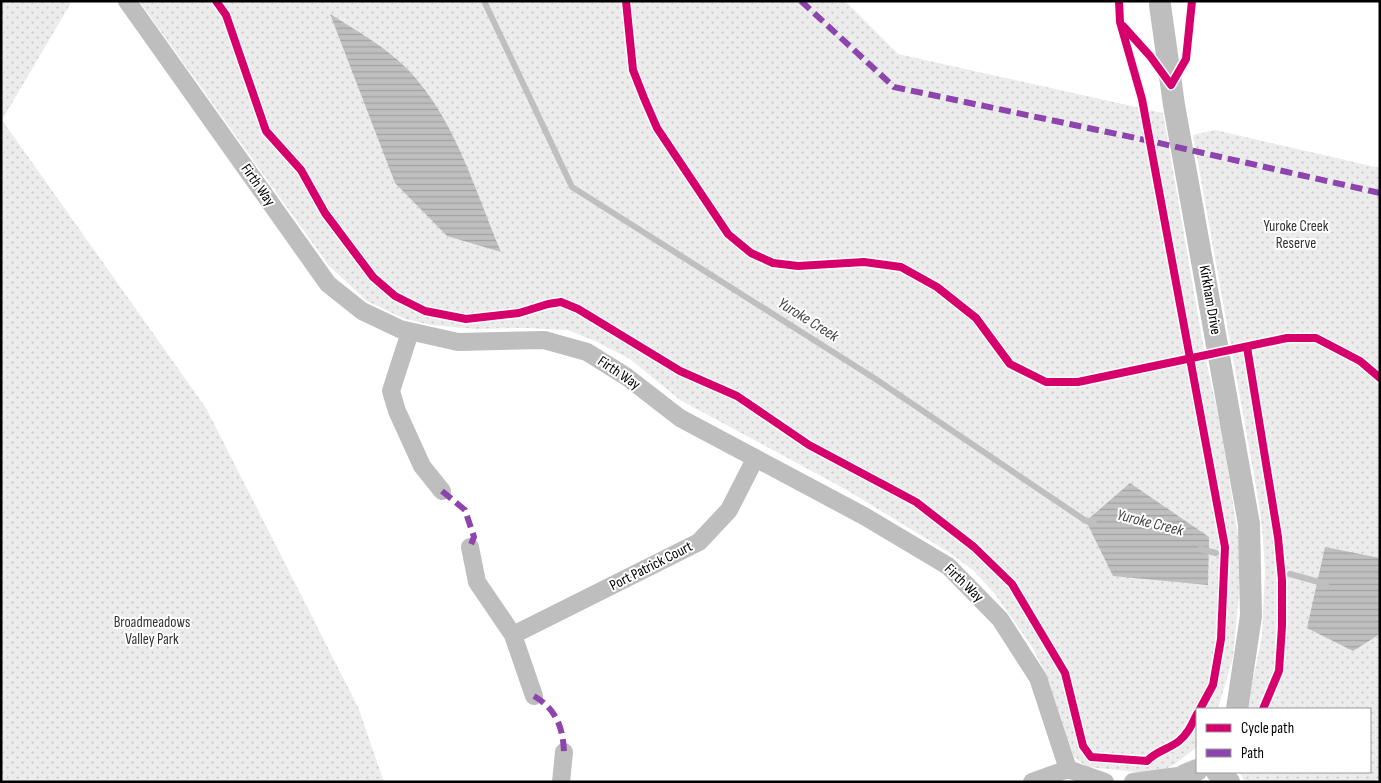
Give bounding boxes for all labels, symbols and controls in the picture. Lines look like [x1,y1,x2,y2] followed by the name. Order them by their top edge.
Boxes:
[237,160,279,210] street label: Firth Way
[1263,217,1329,253] park label: Yuroke Creek Reserve
[1195,264,1225,336] street label: Kirkham Drive
[774,294,843,347] water label: Yuroke Creek
[594,352,644,394] street label: Firth Way
[1115,506,1186,541] water label: Yuroke Creek
[606,537,696,595] street label: Port Patrick Court
[940,560,988,606] street label: Firth Way
[114,613,190,649] park label: Broadmeadows Valley Park
[1196,708,1371,773] legend
[1241,719,1294,738] text: Cycle path
[1241,744,1264,763] text: Path

